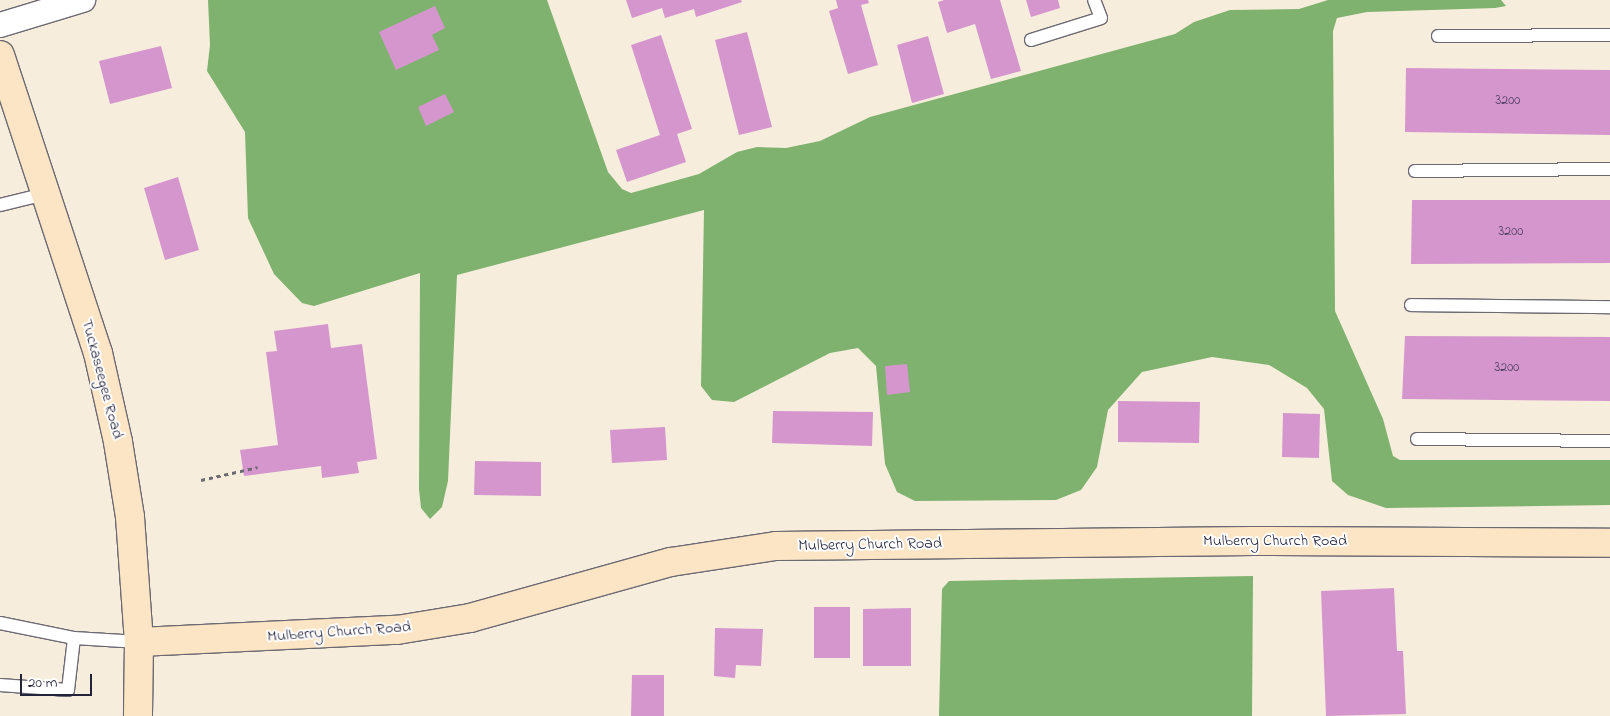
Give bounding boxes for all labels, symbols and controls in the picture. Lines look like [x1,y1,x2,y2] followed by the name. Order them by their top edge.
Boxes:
[1496,93,1520,109] house number: 3200
[1499,224,1523,240] house number: 3200
[77,317,127,441] street label: Tuckaseegee Road
[1495,360,1519,376] house number: 3200
[1203,531,1347,551] street label: Mulberry Church Road
[798,534,942,556] street label: Mulberry Church Road
[267,617,411,647] street label: Mulberry Church Road
[22,664,95,696] scale bar
[28,672,57,694] text: 20 m

